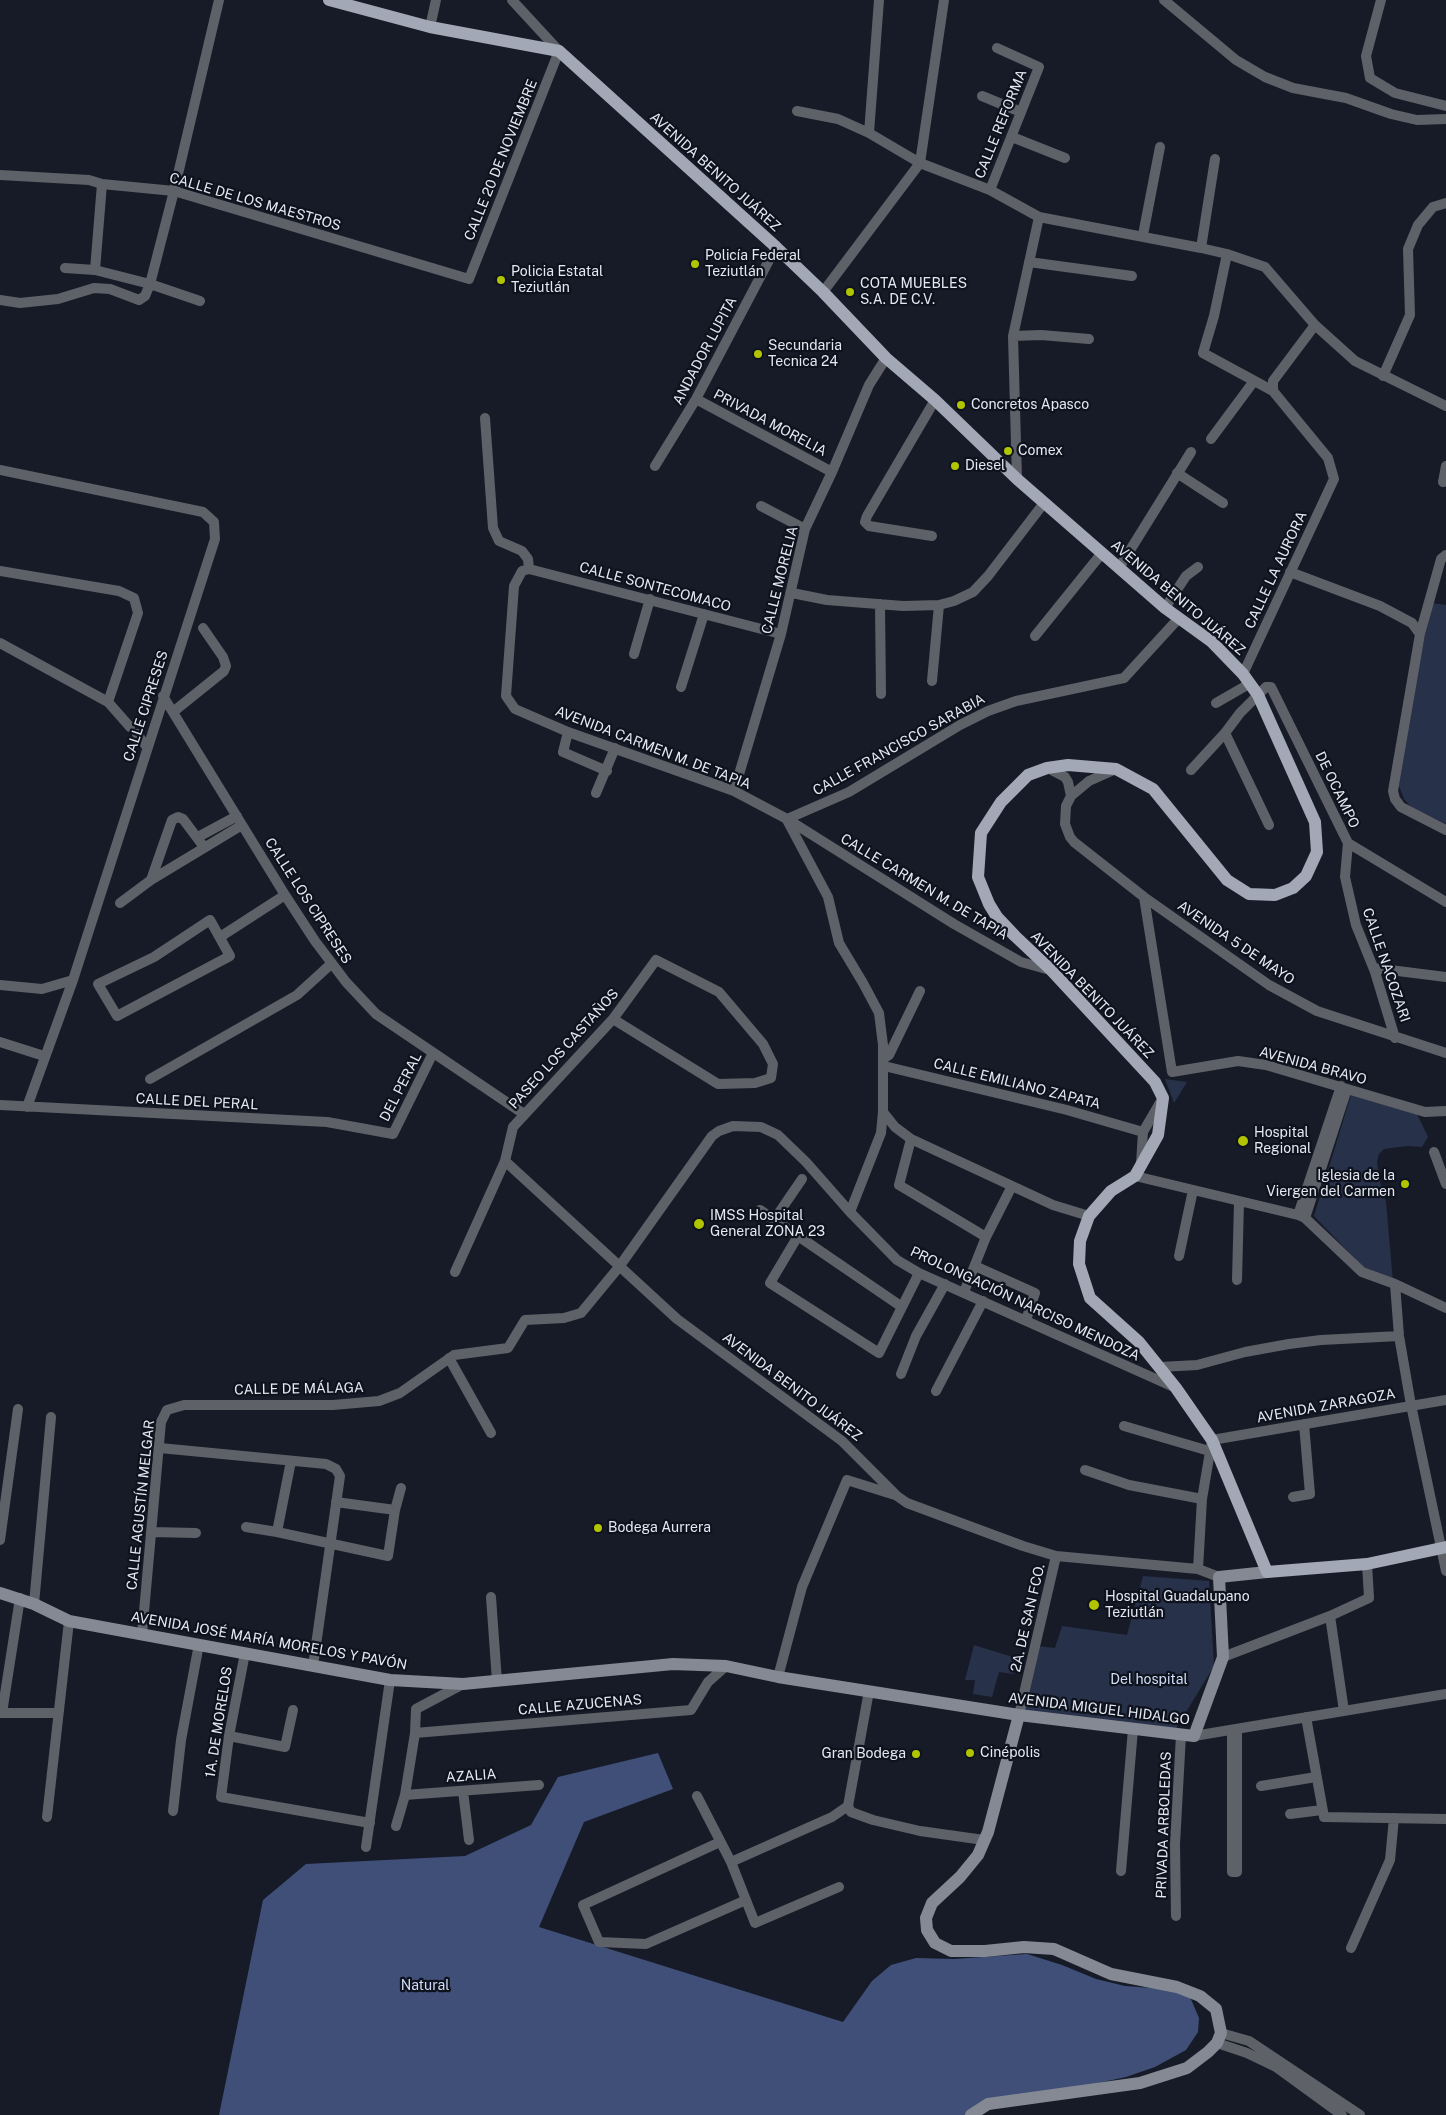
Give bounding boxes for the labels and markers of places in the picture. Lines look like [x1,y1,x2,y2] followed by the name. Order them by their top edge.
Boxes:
[705,248,801,280] place label: Policía Federal Teziutlán
[689,258,701,270] marker: Policía Federal Teziutlán
[511,264,603,296] place label: Policia Estatal Teziutlán
[495,274,507,286] marker: Policia Estatal Teziutlán
[860,276,967,308] place label: COTA MUEBLES S.A. DE C.V.
[844,286,856,298] marker: COTA MUEBLES S.A. DE C.V.
[768,338,842,371] place label: Secundaria Tecnica 24
[752,348,764,360] marker: Secundaria Tecnica 24
[971,397,1089,413] place label: Concretos Apasco
[955,399,967,411] marker: Concretos Apasco
[1018,443,1063,459] place label: Comex
[1002,445,1014,457] marker: Comex
[965,458,1005,474] place label: Diesel
[949,460,961,472] marker: Diesel
[1254,1125,1311,1158] place label: Hospital Regional
[1236,1134,1250,1148] marker: Hospital Regional
[1266,1168,1395,1200] place label: Iglesia de la Viergen del Carmen
[1399,1178,1411,1190] marker: Iglesia de la Viergen del Carmen
[710,1208,825,1240] place label: IMSS Hospital General ZONA 23
[692,1217,706,1231] marker: IMSS Hospital General ZONA 23
[608,1520,711,1536] place label: Bodega Aurrera
[592,1522,604,1534] marker: Bodega Aurrera
[1105,1589,1250,1621] place label: Hospital Guadalupano Teziutlán
[1087,1598,1101,1612] marker: Hospital Guadalupano Teziutlán
[980,1745,1040,1761] place label: Cinépolis
[821,1746,906,1762] place label: Gran Bodega
[964,1747,976,1759] marker: Cinépolis
[910,1748,922,1760] marker: Gran Bodega

